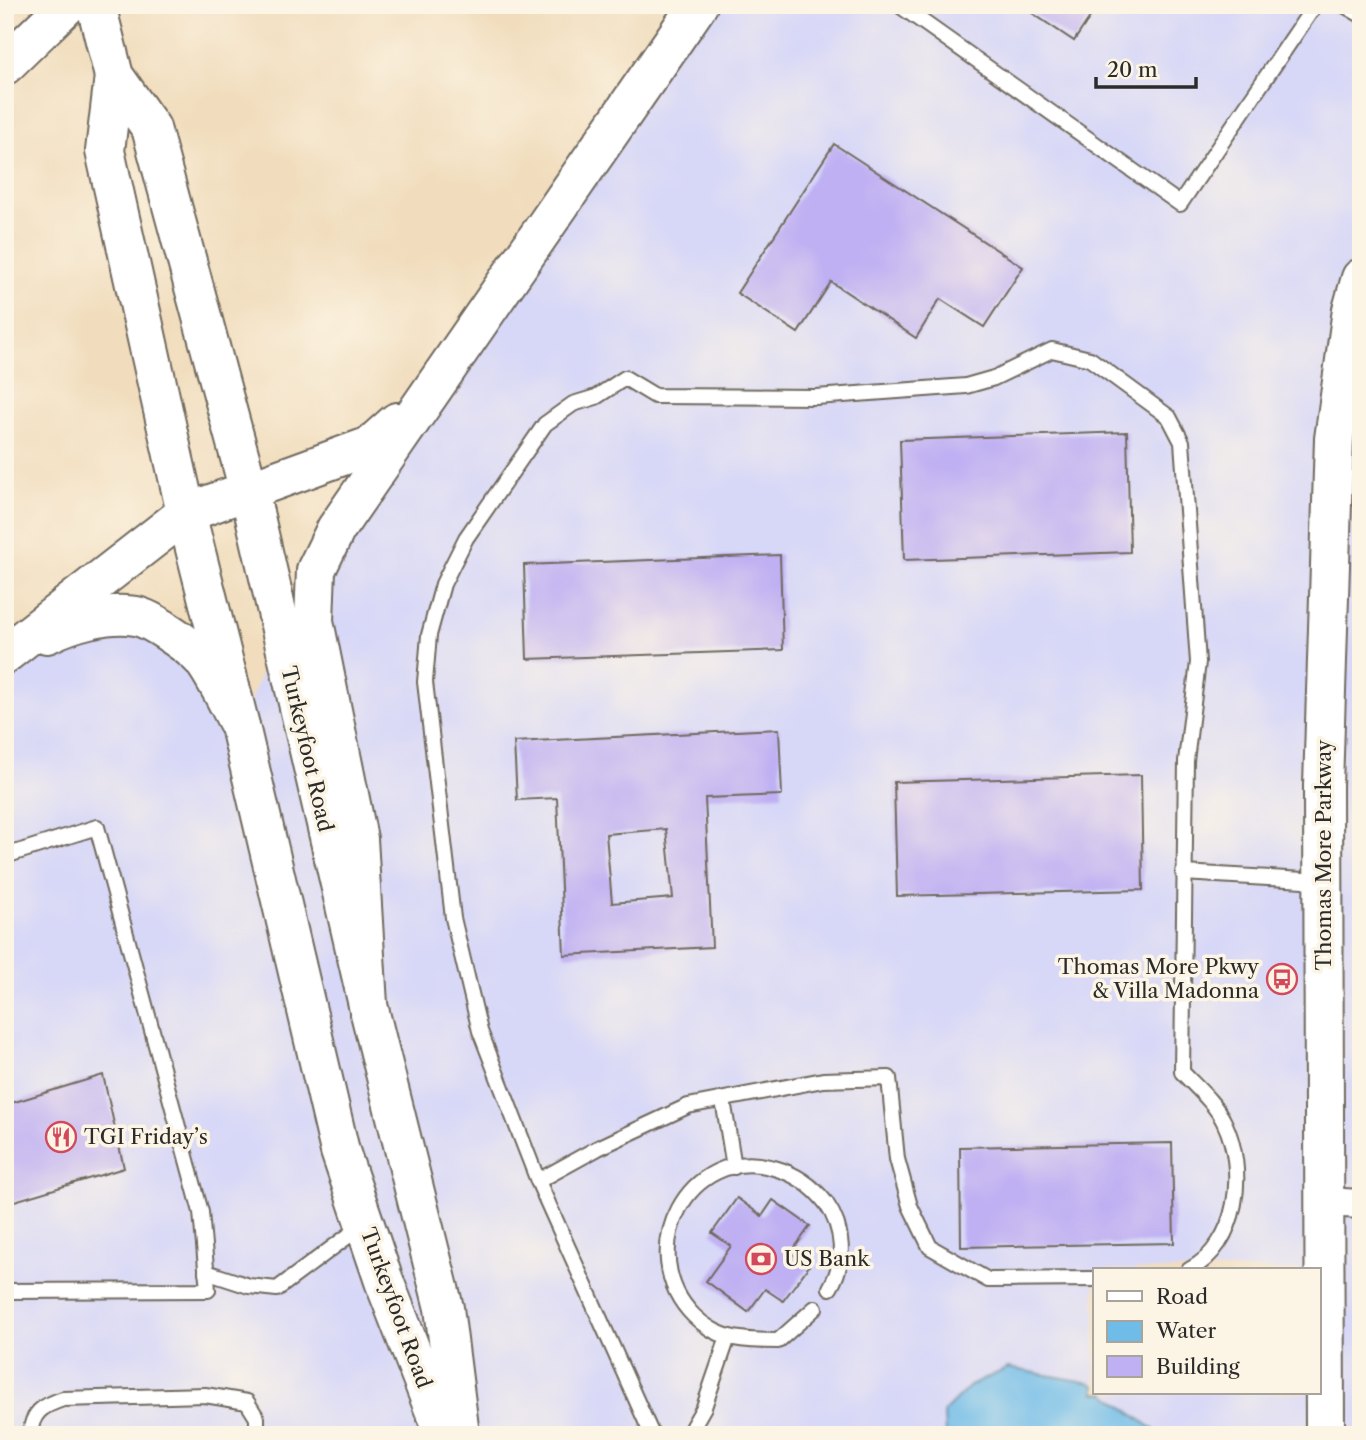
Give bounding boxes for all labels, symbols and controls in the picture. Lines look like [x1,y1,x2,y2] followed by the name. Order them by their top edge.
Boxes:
[1096,46,1196,90] scale bar
[1107,57,1158,82] text: 20 m
[276,664,339,834] street label: Turkeyfoot Road
[1311,739,1336,970] street label: Thomas More Parkway
[1058,954,1260,1003] place label: Thomas More Pkwy & Villa Madonna
[1265,962,1299,996] bus stop icon: Thomas More Pkwy & Villa Madonna
[44,1120,78,1154] restaurant icon: TGI Friday’s
[84,1124,208,1149] place label: TGI Friday’s
[356,1224,437,1392] street label: Turkeyfoot Road
[744,1242,778,1276] bank icon: US Bank
[784,1246,870,1271] place label: US Bank
[1093,1268,1320,1394] legend
[1156,1284,1208,1309] text: Road
[1155,1318,1216,1343] text: Water
[1156,1354,1241,1379] text: Building

